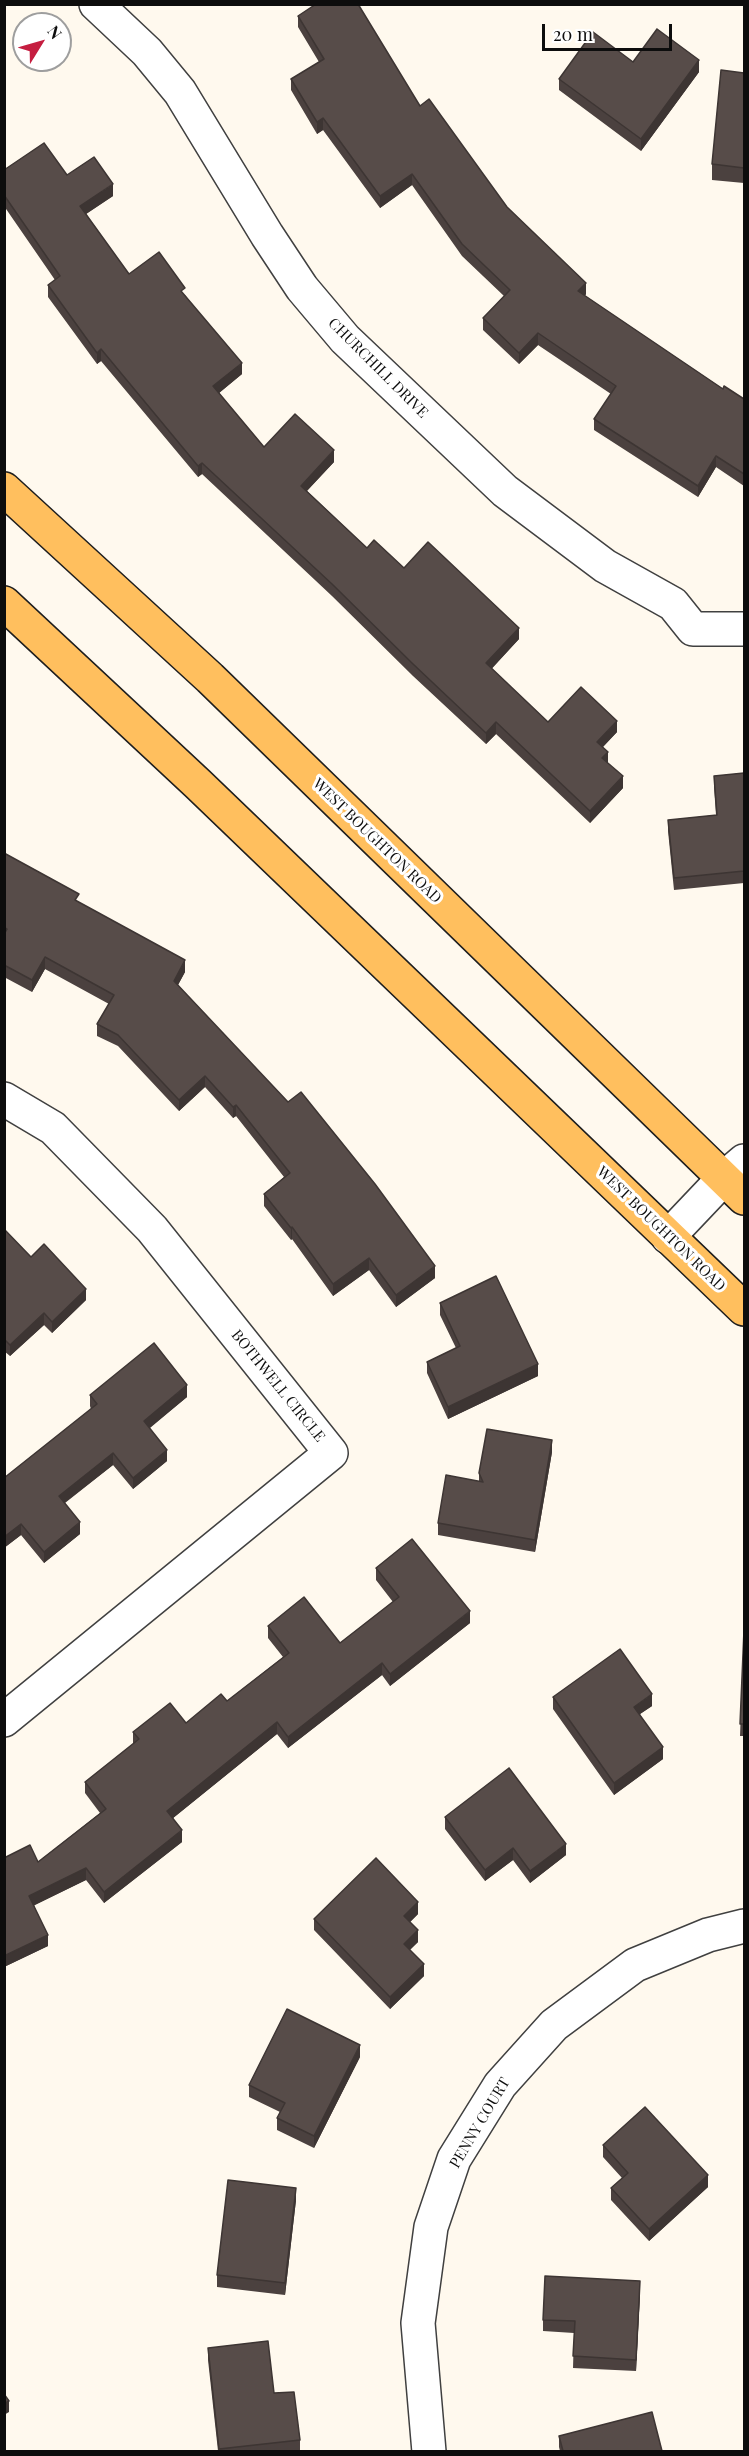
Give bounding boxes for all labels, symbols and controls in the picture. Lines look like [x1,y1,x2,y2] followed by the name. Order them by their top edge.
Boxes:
[12,12,72,72] north arrow
[545,12,676,50] scale bar
[43,21,67,43] text: N
[553,22,593,46] text: 20 m
[324,314,432,422] street label: CHURCHILL DRIVE
[309,775,445,907] street label: WEST BOUGHTON ROAD
[593,1163,729,1295] street label: WEST BOUGHTON ROAD
[227,1326,329,1446] street label: BOTHWELL CIRCLE
[446,2075,514,2171] street label: PENNY COURT

